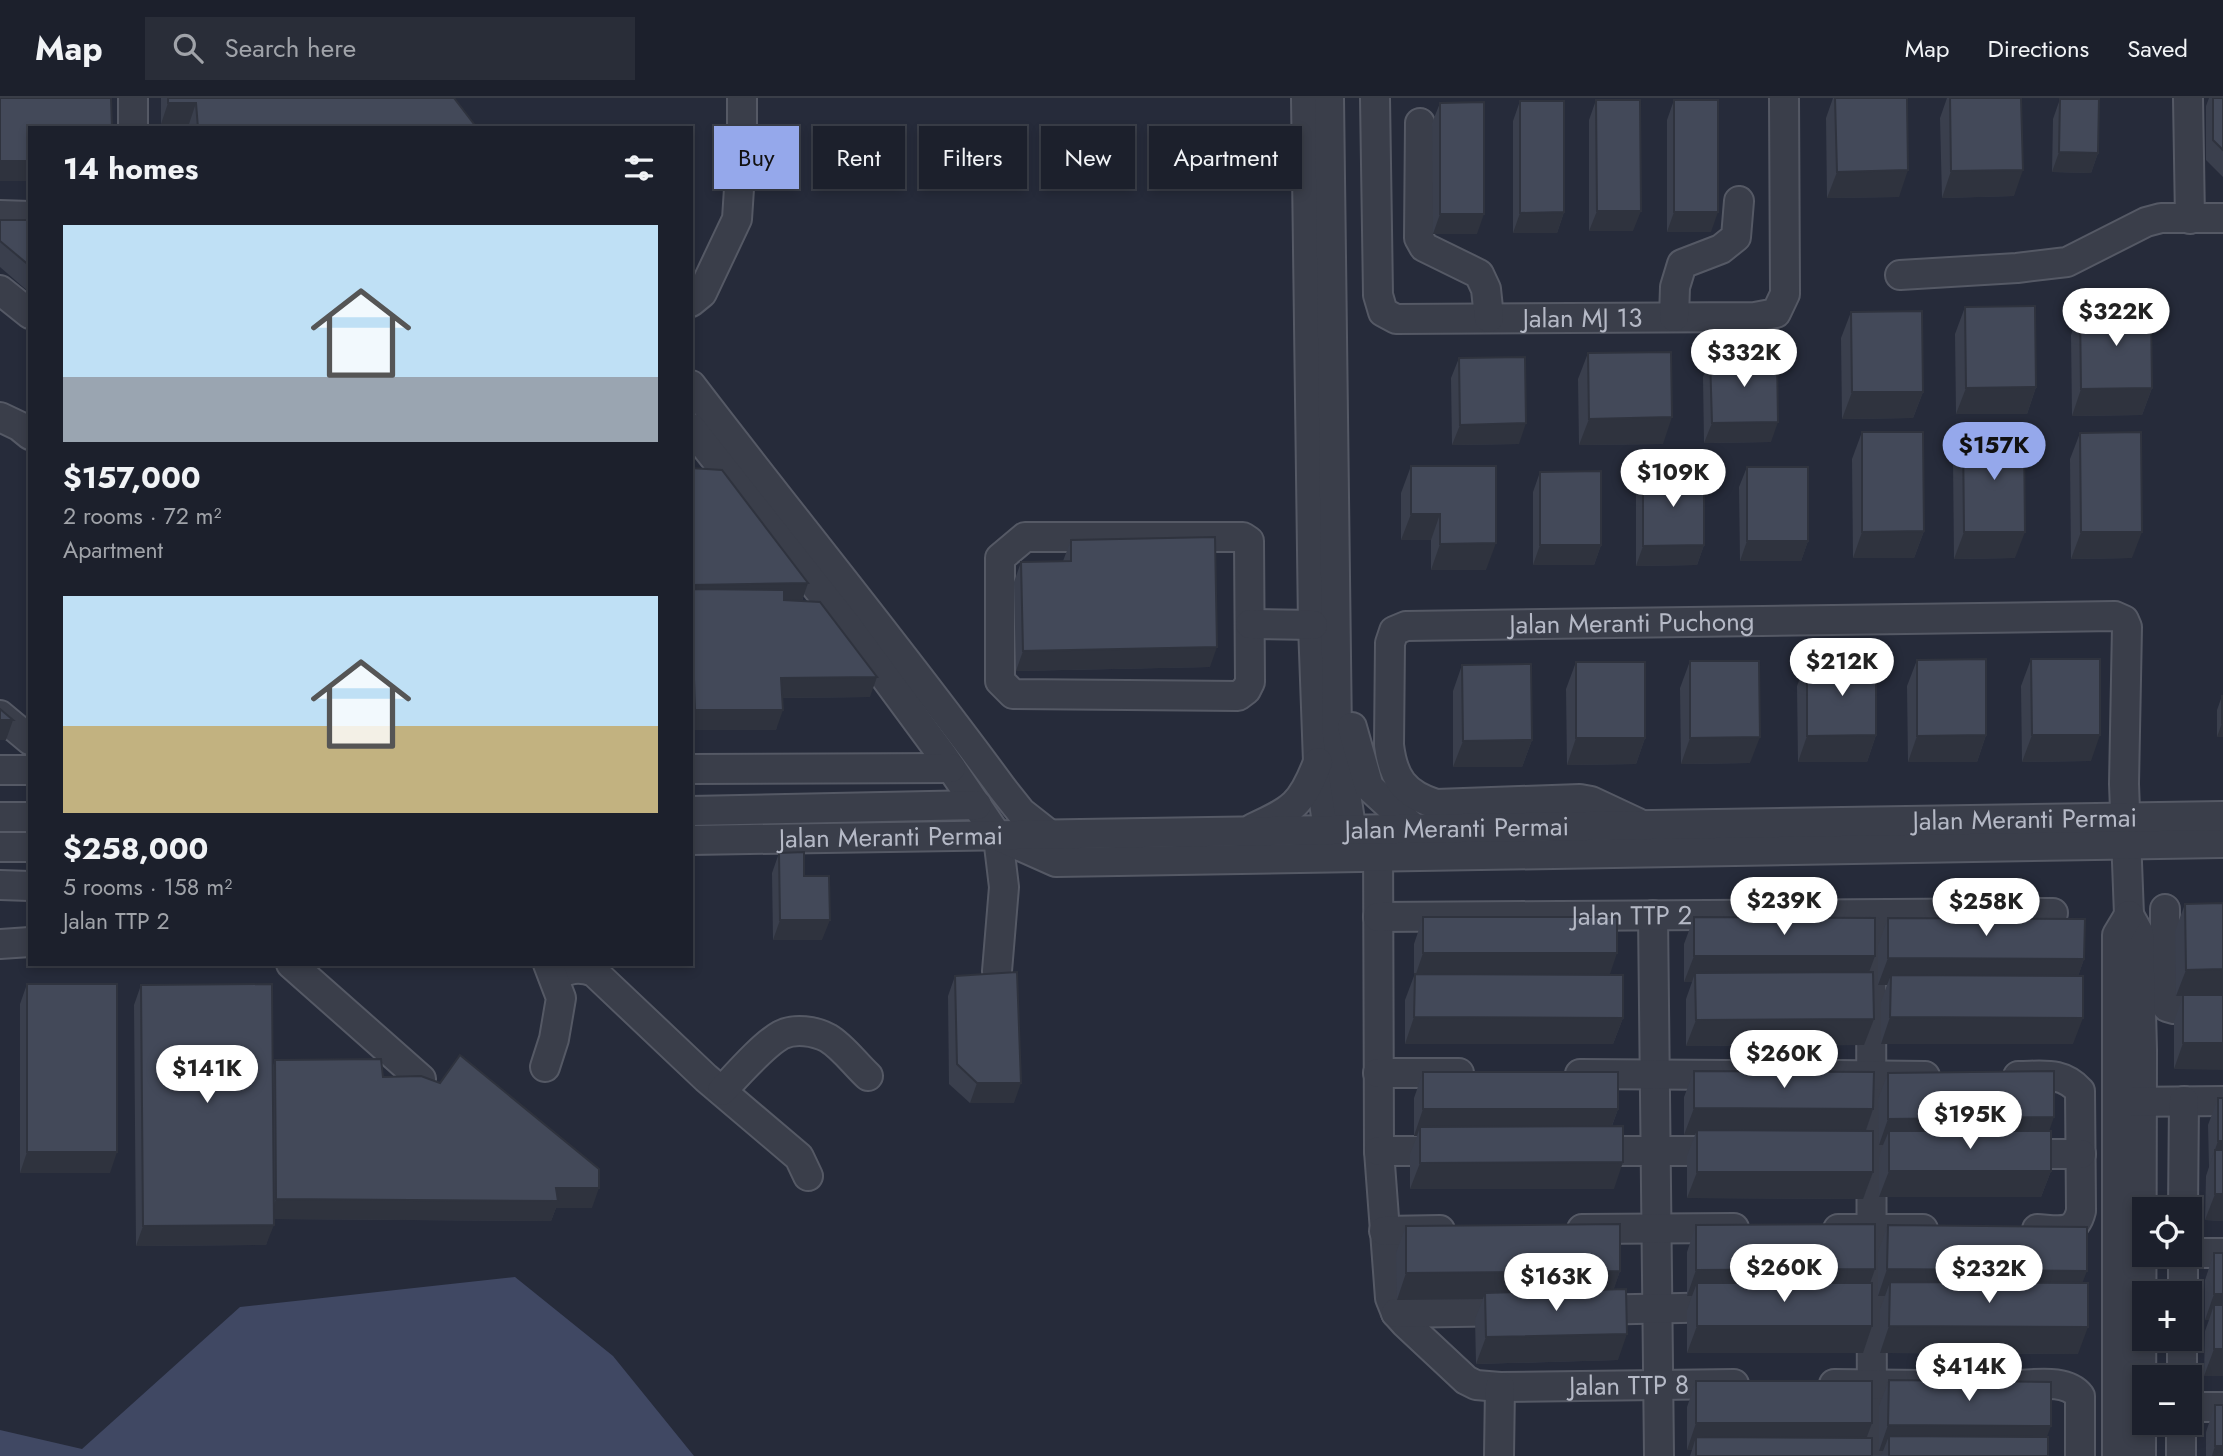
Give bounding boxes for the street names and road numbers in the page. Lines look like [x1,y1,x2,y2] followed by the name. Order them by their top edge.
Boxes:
[1520,299,1642,337] street label: Jalan MJ 13
[1506,602,1755,644] street label: Jalan Meranti Puchong
[1909,798,2137,840] street label: Jalan Meranti Permai
[1341,807,1569,849] street label: Jalan Meranti Permai
[775,816,1003,858] street label: Jalan Meranti Permai
[1569,896,1692,935] street label: Jalan TTP 2
[1566,1366,1689,1405] street label: Jalan TTP 8

